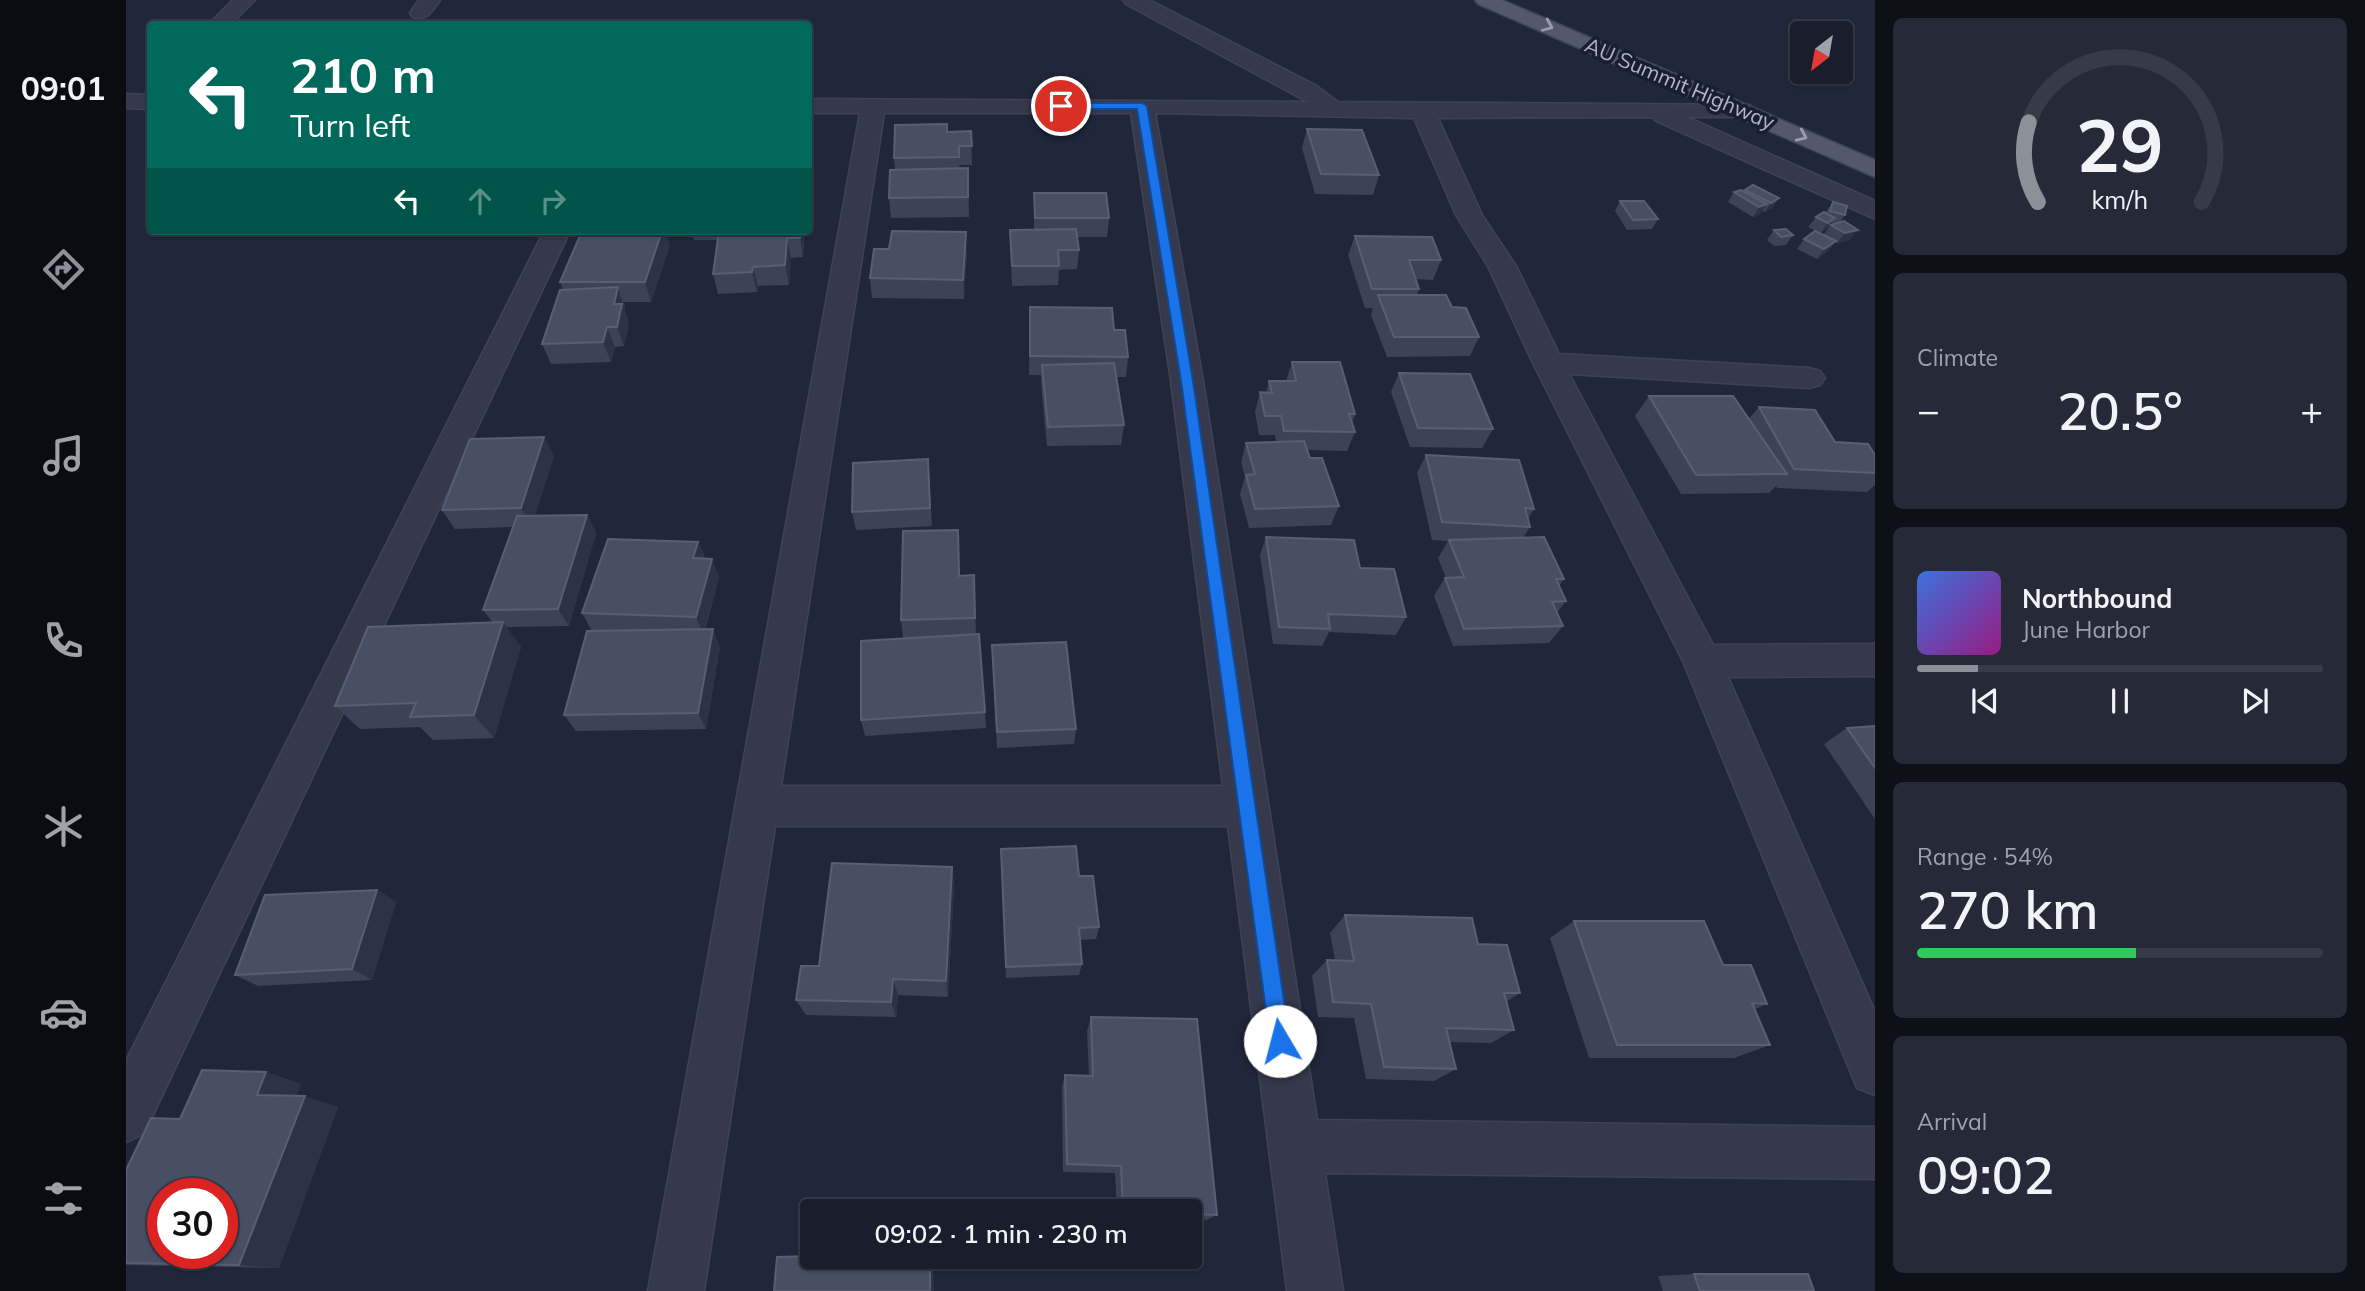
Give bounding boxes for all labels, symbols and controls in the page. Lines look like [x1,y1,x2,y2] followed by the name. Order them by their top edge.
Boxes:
[1541,18,1553,32] one-way arrow
[1790,21,1853,84] north arrow
[1790,21,1853,84] map controls
[1581,31,1779,135] street label: AU Summit Highway
[290,44,436,105] text: 210 m
[175,49,266,140] icon: left
[21,68,105,108] text: 09:01
[1031,76,1091,136] pin
[1042,87,1080,125] icon: arrive
[2076,100,2164,191] text: 29
[290,105,410,145] text: Turn left
[1794,128,1807,142] one-way arrow
[388,182,426,220] icon: left
[461,182,499,220] icon: ahead
[534,182,572,220] icon: right
[2092,184,2148,215] text: km/h
[39,245,88,294] icon: directions
[1917,343,1998,372] text: Climate
[2057,378,2183,443] text: 20.5°
[1917,386,1940,434] text: −
[2300,386,2323,434] text: +
[39,431,88,480] icon: music
[2022,582,2172,615] text: Northbound
[2022,615,2150,644] text: June Harbor
[39,616,88,665] icon: phone
[1966,682,2004,720] icon: previous
[2101,682,2139,720] icon: pause
[2236,682,2274,720] icon: next
[39,802,88,851] icon: climate
[1917,842,2053,871] text: Range · 54%
[1917,877,2098,942] text: 270 km
[39,988,88,1037] icon: car
[1243,1004,1317,1078] position arrow
[1917,1107,1987,1136] text: Arrival
[1917,1142,2054,1207] text: 09:02
[39,1174,88,1223] icon: filters
[147,1178,238,1269] speed limit sign: 30
[874,1217,1128,1250] text: 09:02 · 1 min · 230 m

